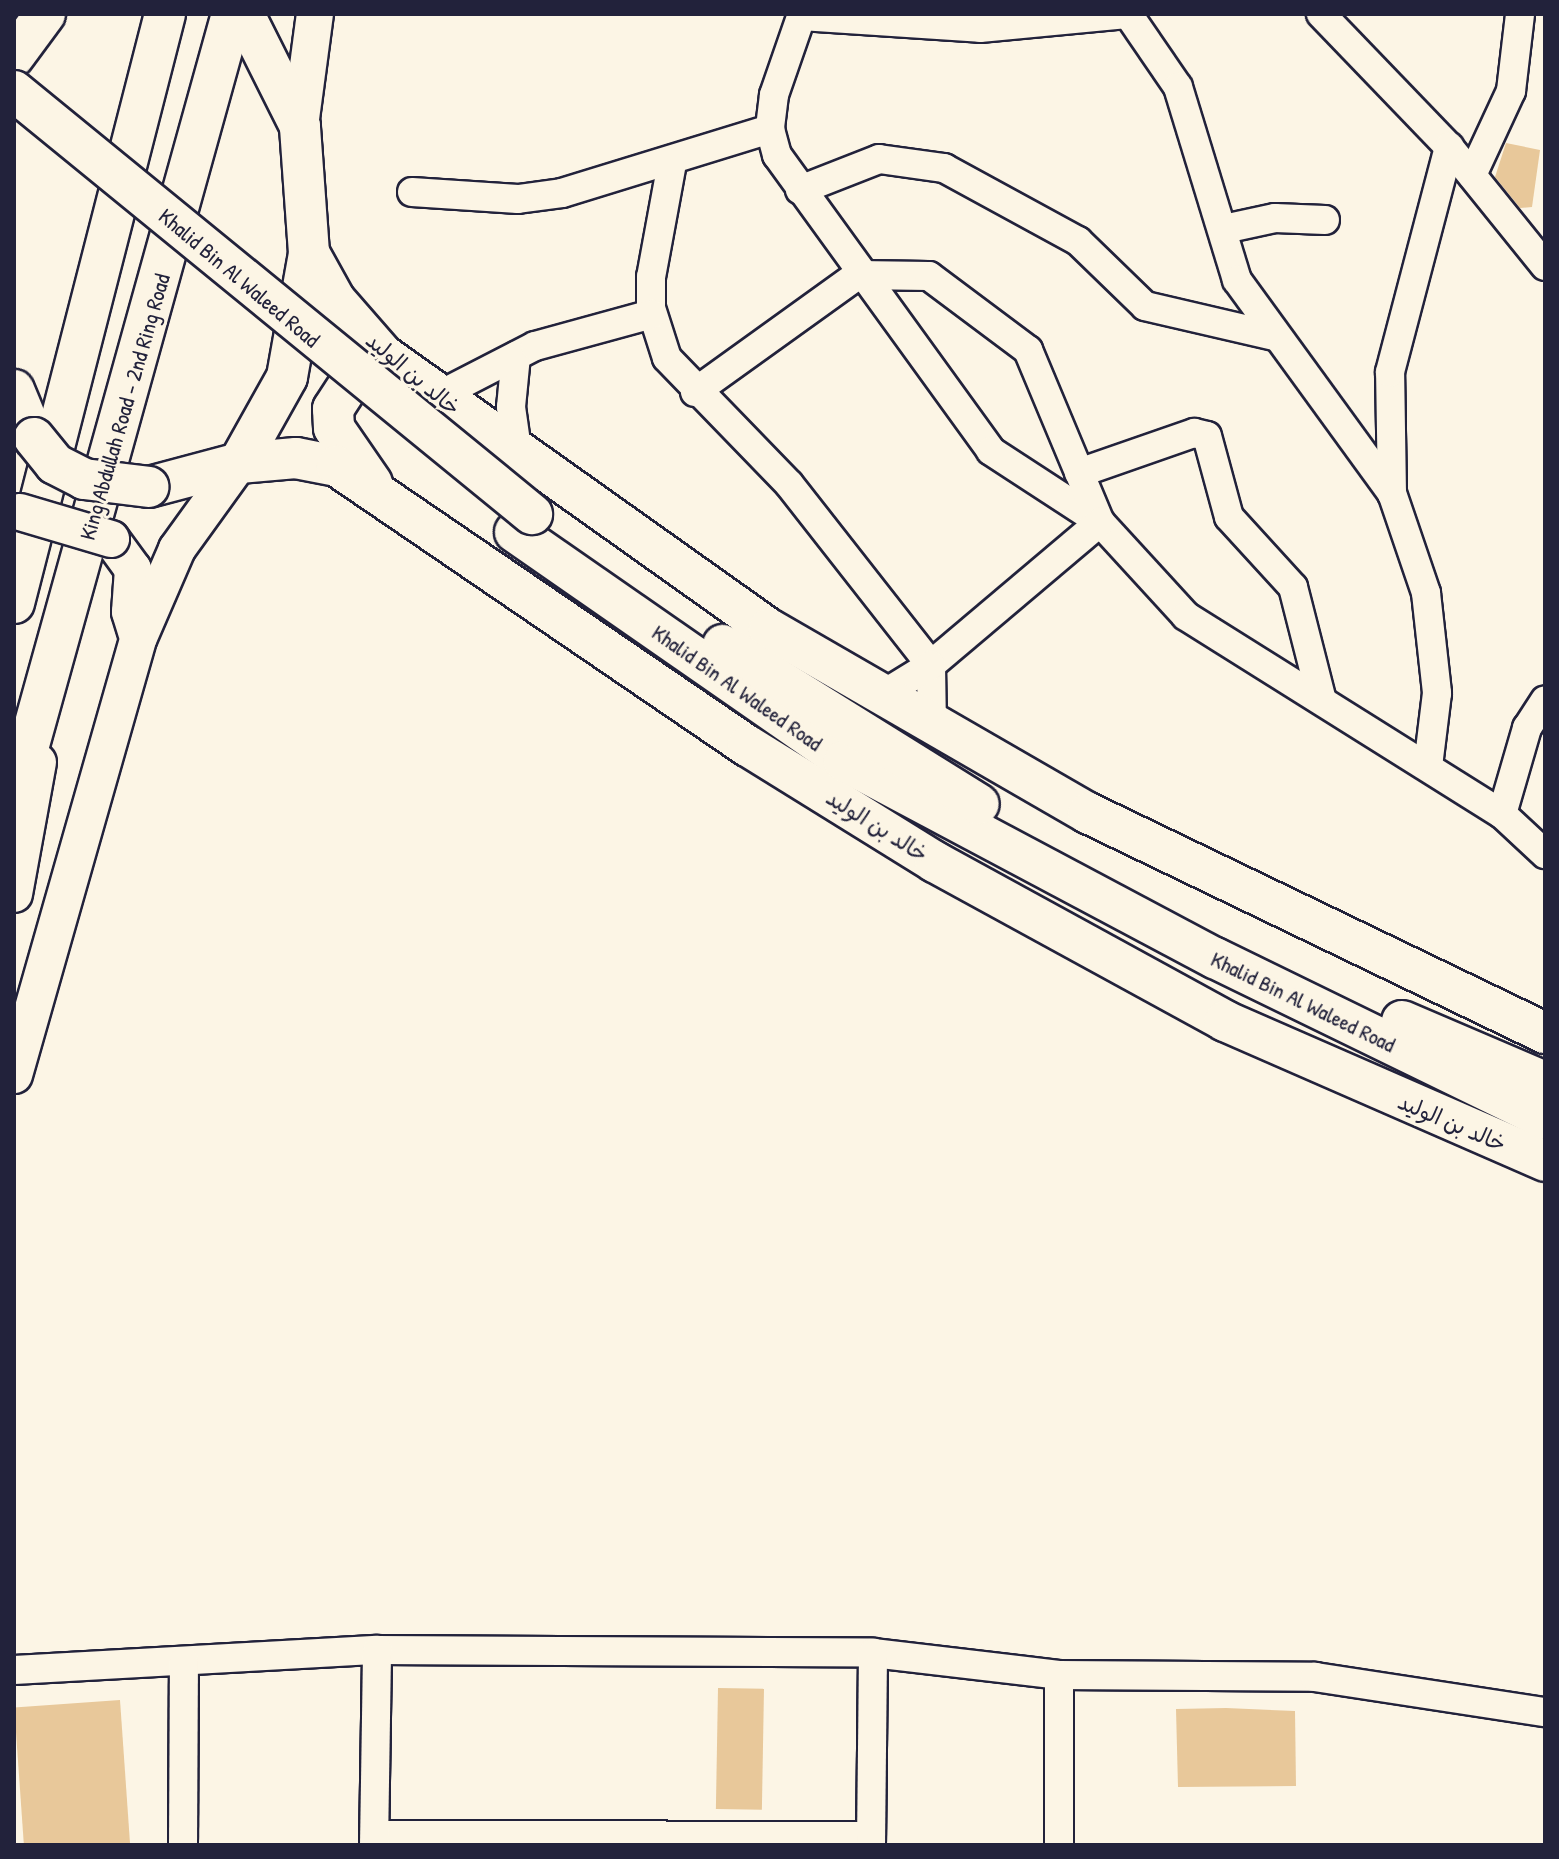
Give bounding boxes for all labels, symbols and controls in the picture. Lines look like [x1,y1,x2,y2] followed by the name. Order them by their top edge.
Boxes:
[153,203,325,353] street label: Khalid Bin Al Waleed Road
[74,271,176,543] street label: King Abdullah Road - 2nd Ring Road
[361,327,465,421] street label: خالد بن الوليد
[647,619,827,757] street label: Khalid Bin Al Waleed Road
[821,784,933,868] street label: خالد بن الوليد
[1207,946,1399,1058] street label: Khalid Bin Al Waleed Road
[1394,1088,1510,1158] street label: خالد بن الوليد

